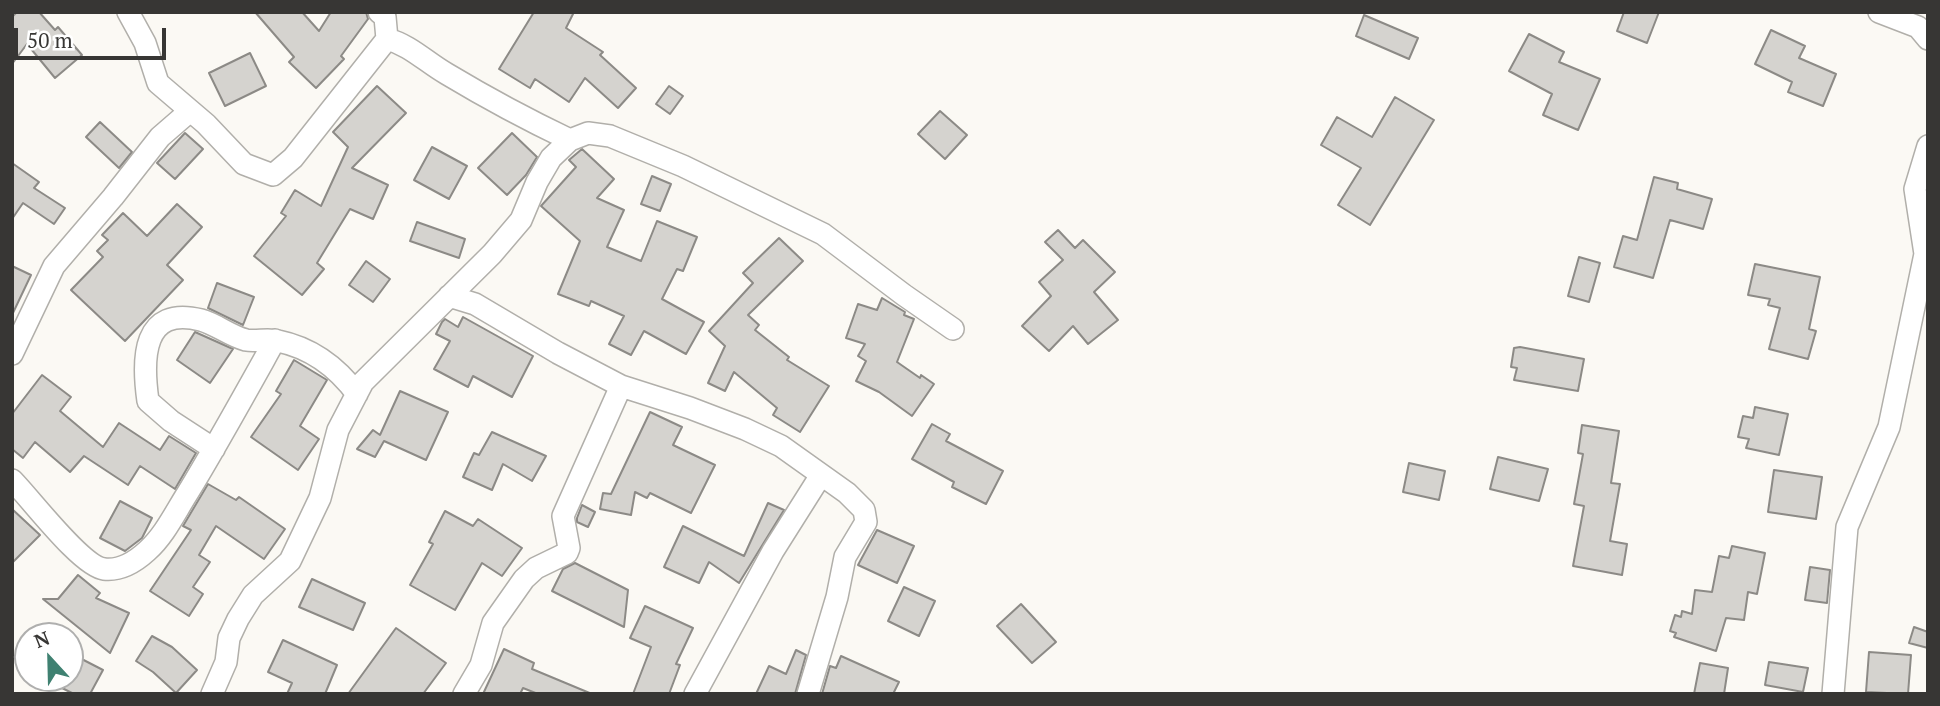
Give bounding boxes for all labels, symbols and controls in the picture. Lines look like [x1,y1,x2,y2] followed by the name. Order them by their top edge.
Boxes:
[18,14,170,58] scale bar
[27,26,73,54] text: 50 m
[14,622,84,692] north arrow
[30,625,53,653] text: N

